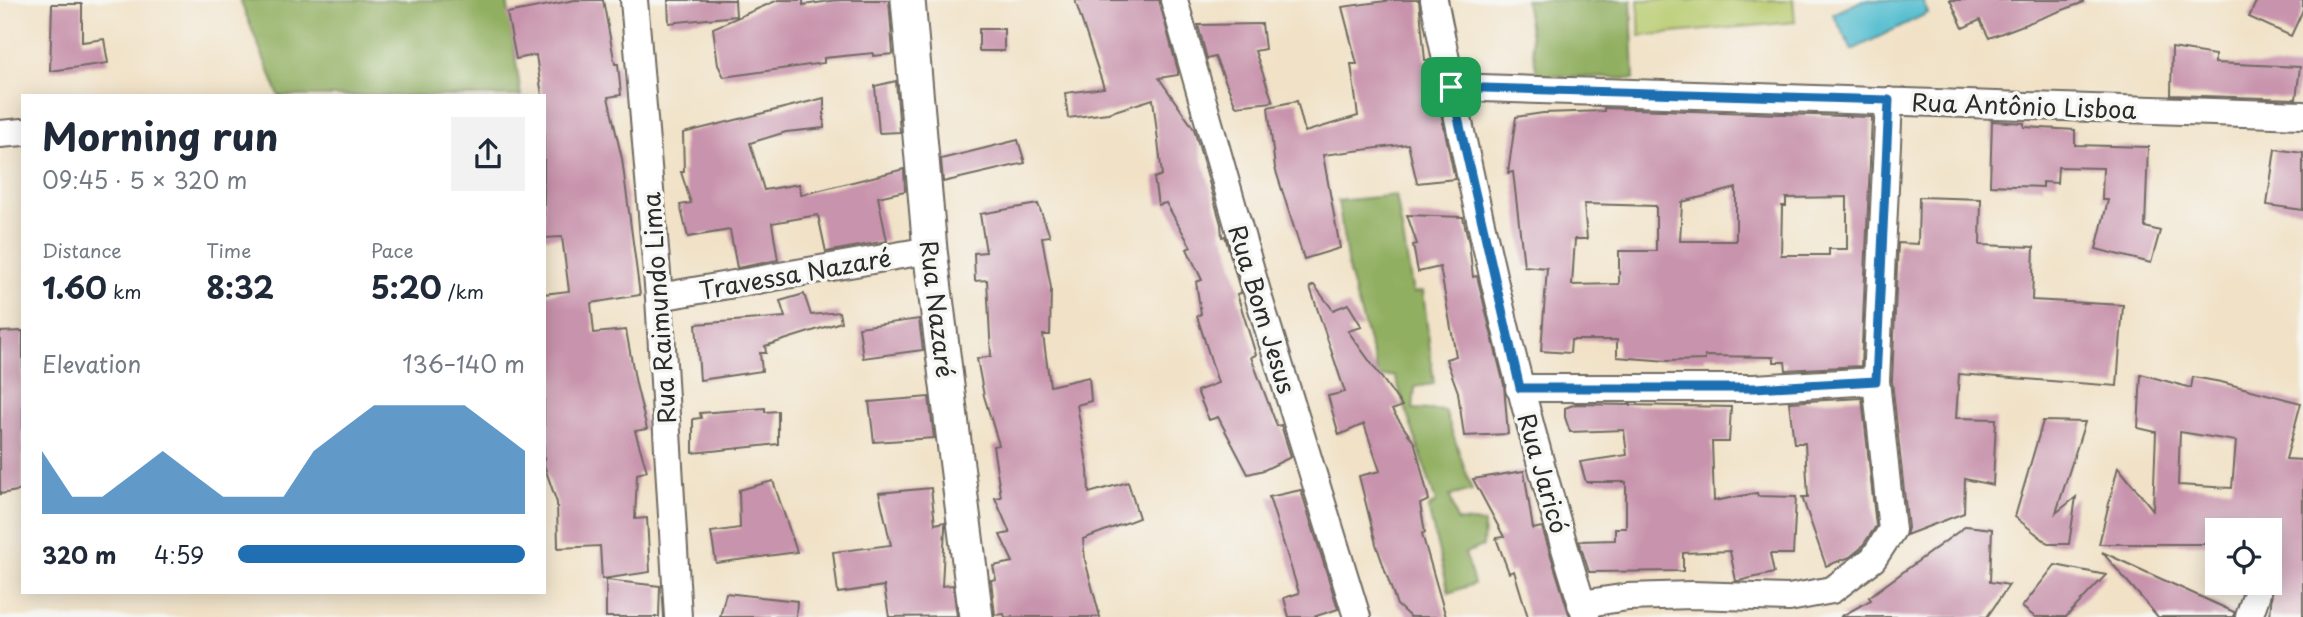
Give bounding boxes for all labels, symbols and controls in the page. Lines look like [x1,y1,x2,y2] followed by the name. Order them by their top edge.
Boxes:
[1421,57,1481,117] pin
[1432,68,1470,106] icon: arrive
[1911,83,2137,127] street label: Rua Antônio Lisboa
[42,107,278,164] text: Morning run
[451,117,525,191] button: share
[42,162,247,197] text: 09:45 · 5 × 320 m
[632,191,684,425] street label: Rua Raimundo Lima
[1220,220,1306,398] street label: Rua Bom Jesus
[42,236,122,264] text: Distance
[206,236,251,264] text: Time
[371,236,414,264] text: Pace
[696,238,894,308] street label: Travessa Nazaré
[912,238,964,380] street label: Rua Nazaré
[42,264,107,309] text: 1.60
[206,264,274,309] text: 8:32
[371,264,442,309] text: 5:20
[107,277,142,305] text: km
[442,277,484,305] text: /km
[42,346,141,381] text: Elevation
[402,346,525,381] text: 136–140 m
[1510,409,1578,537] street label: Rua Jaricó
[2205,518,2282,595] map controls
[2205,518,2282,595] button: locate
[42,537,116,572] text: 320 m
[154,537,204,572] text: 4:59

